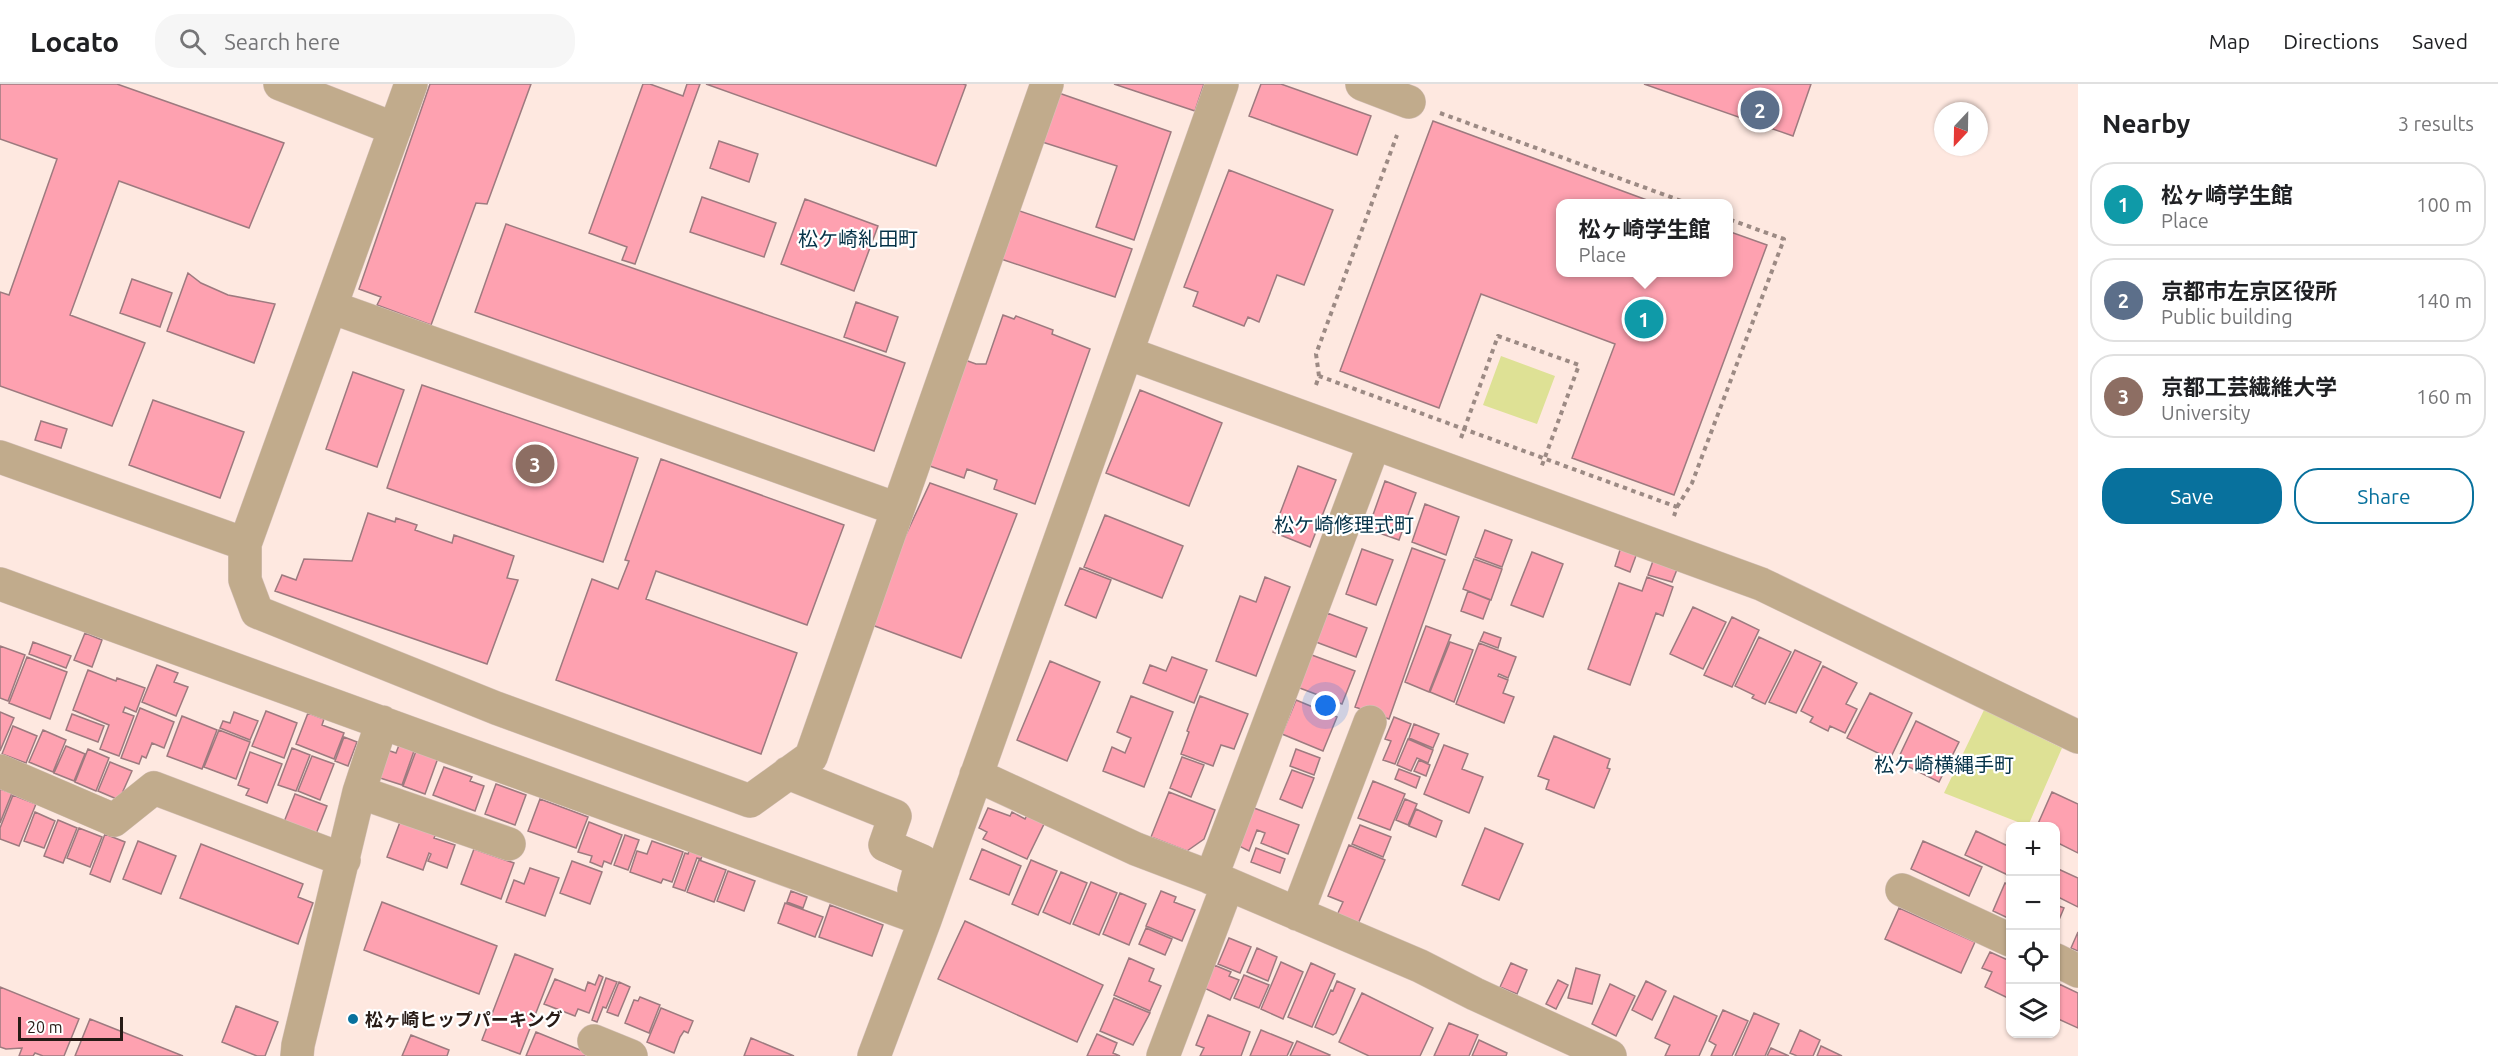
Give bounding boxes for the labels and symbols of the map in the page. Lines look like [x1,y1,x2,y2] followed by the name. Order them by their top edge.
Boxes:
[1740,87,1780,132] pin: 2
[1934,102,1988,156] north arrow
[798,227,918,250] district label: 松ケ崎糺田町
[1624,296,1664,342] pin: 1
[516,442,554,487] pin: 3
[1274,513,1414,536] district label: 松ケ崎修理式町
[1311,691,1340,720] your location
[1874,753,2014,776] district label: 松ケ崎横縄手町
[365,1009,562,1029] place label: 松ヶ崎ヒップパーキング
[346,1012,360,1026] marker: 松ヶ崎ヒップパーキング
[18,1014,123,1042] scale bar

